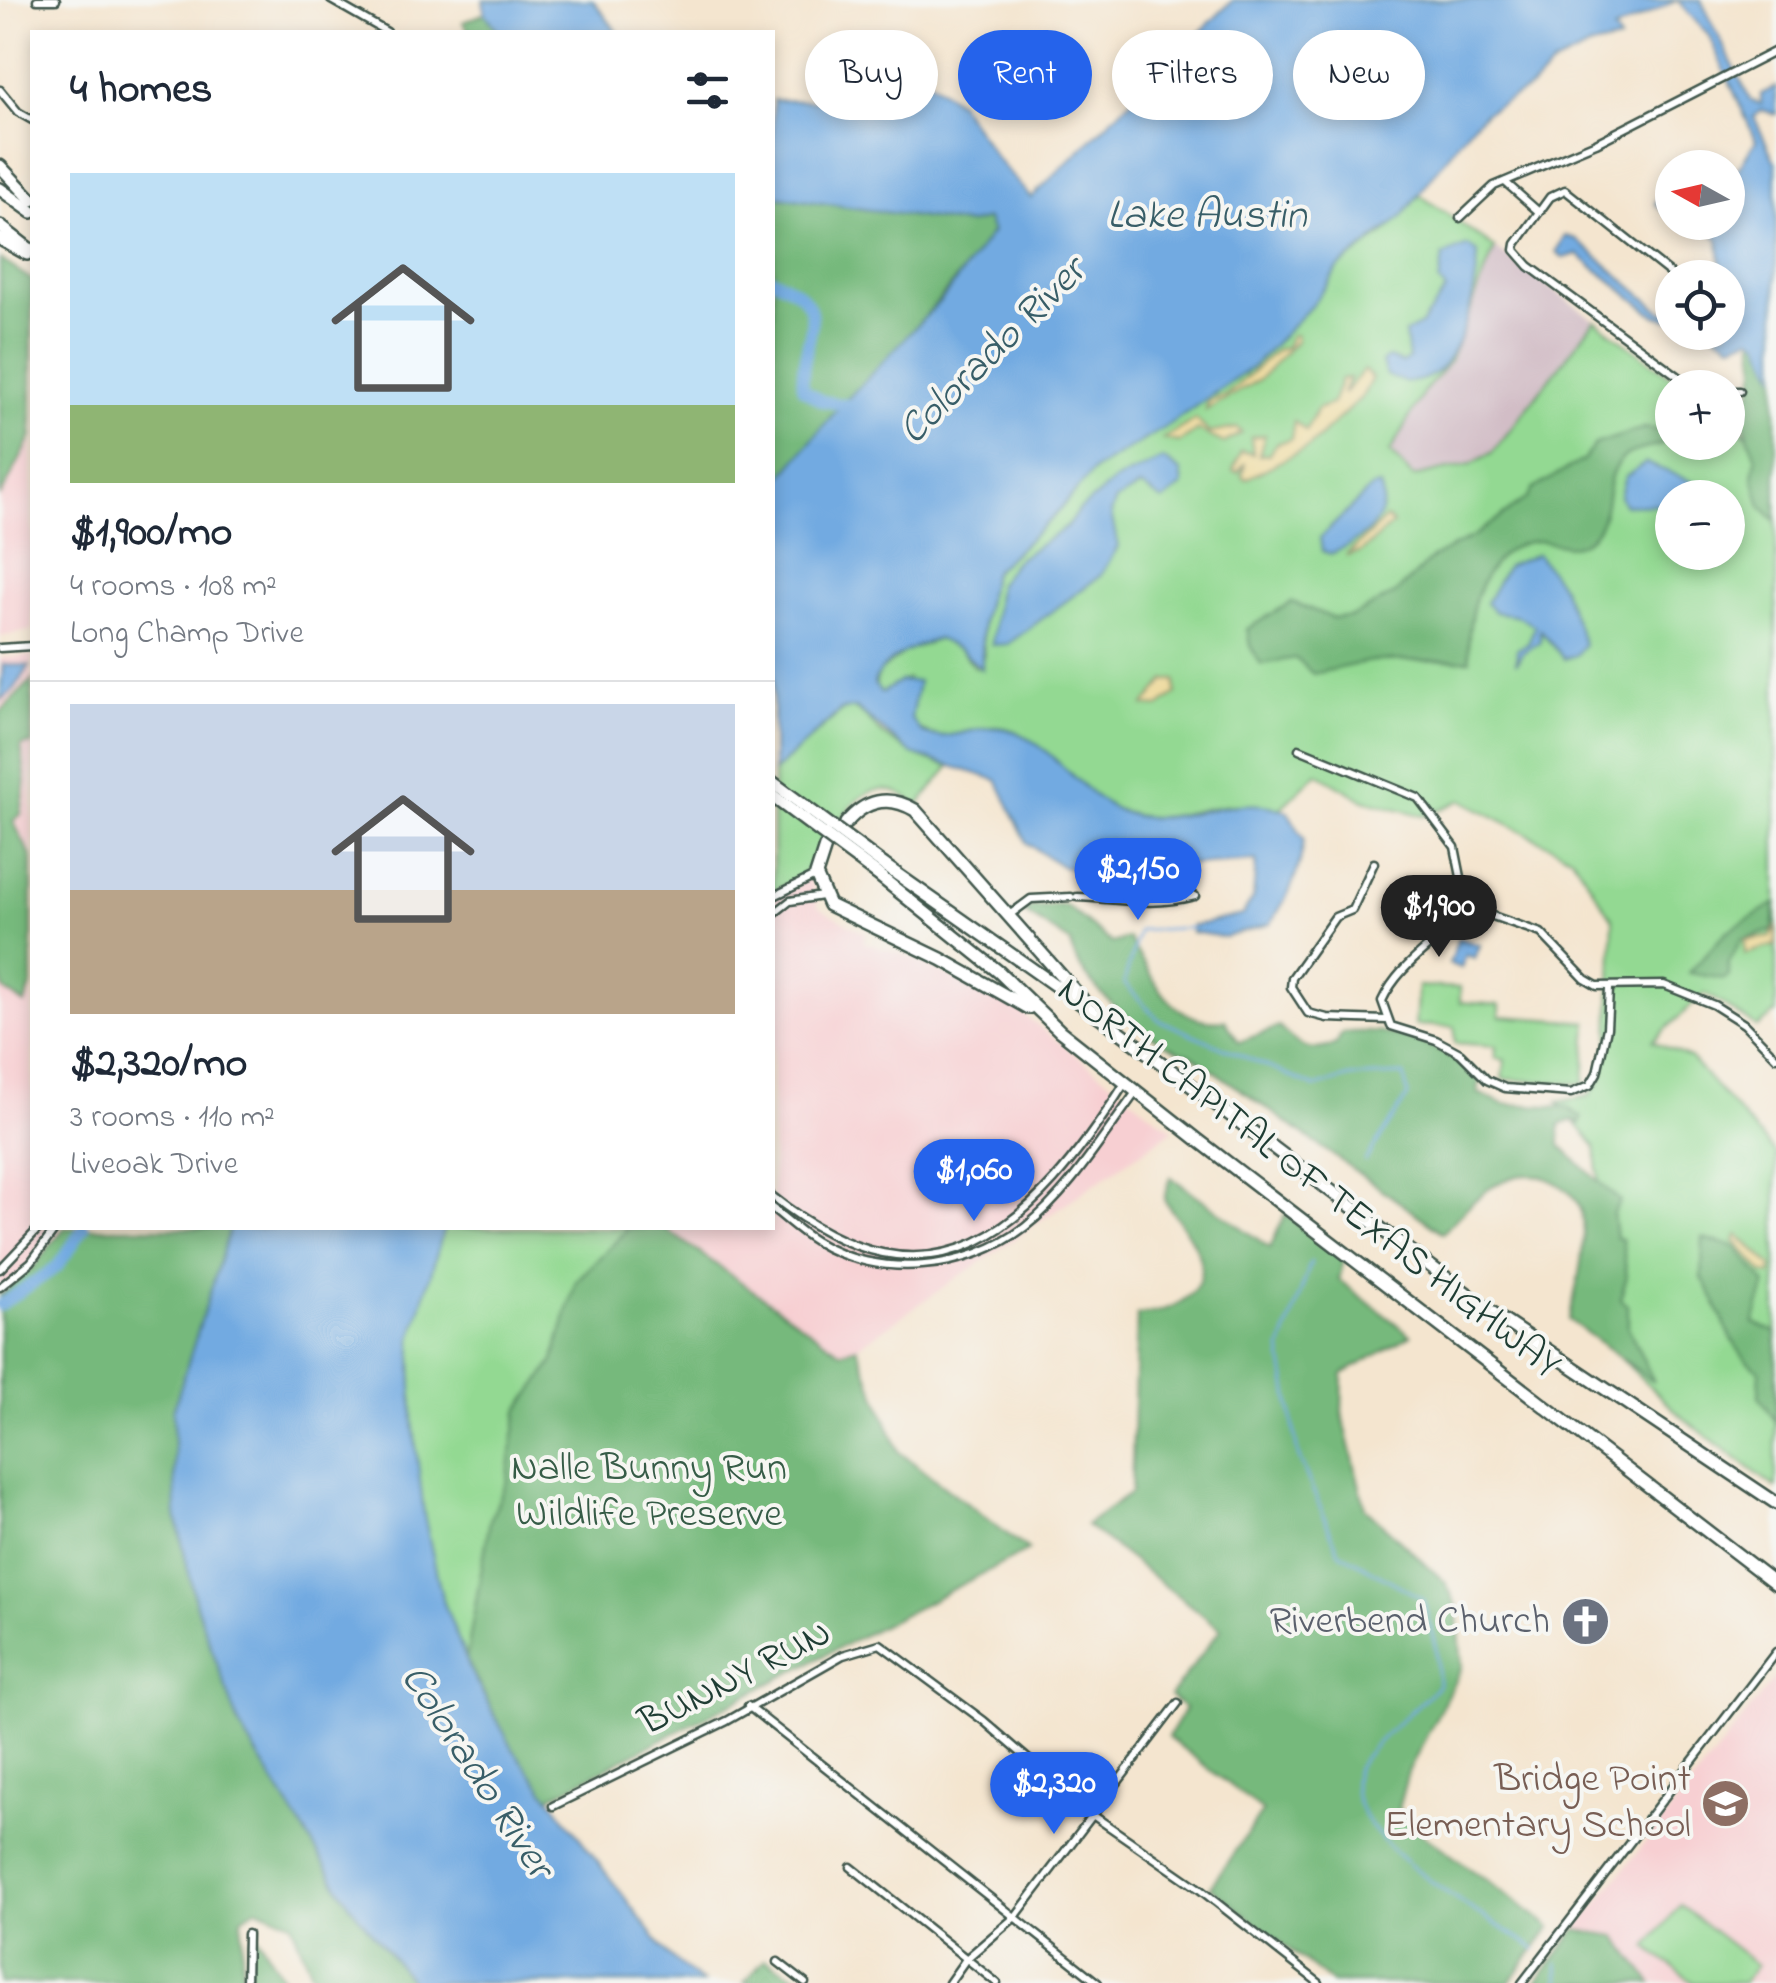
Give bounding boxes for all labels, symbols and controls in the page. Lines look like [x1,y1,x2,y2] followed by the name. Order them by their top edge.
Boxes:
[805,30,938,120] chip: Buy
[958,30,1092,120] chip: Rent
[1112,30,1273,120] chip: Filters
[1293,30,1425,120] chip: New
[70,60,212,121] text: 4 homes
[680,63,735,118] icon: filters
[1655,150,1745,240] north arrow
[1655,150,1745,570] map controls
[1107,186,1308,247] water label: Lake Austin
[313,238,493,418] icon: home
[885,241,1104,460] water label: Colorado River
[1655,260,1745,350] button: locate
[1655,370,1745,460] button: +
[1655,480,1745,570] button: −
[70,503,232,564] text: $1,900/mo
[70,564,277,611] text: 4 rooms · 108 m²
[70,611,304,658] text: Long Champ Drive
[313,769,493,949] icon: home
[1057,838,1219,923] pin: $2,150
[1096,847,1180,894] text: $2,150
[1358,875,1520,960] pin: $1,900
[1403,884,1475,931] text: $1,900
[1044,963,1572,1395] street label: NORTH CAPITAL OF TEXAS HIGHWAY
[70,1034,247,1095] text: $2,320/mo
[70,1095,275,1142] text: 3 rooms · 110 m²
[893,1139,1055,1224] pin: $1,060
[70,1142,238,1189] text: Liveoak Drive
[936,1148,1012,1195] text: $1,060
[511,1440,787,1545] park label: Nalle Bunny Run Wildlife Preserve
[1270,1593,1550,1652] place label: Riverbend Church
[1559,1596,1611,1648] church icon: Riverbend Church
[629,1605,842,1753] street label: BUNNY RUN
[384,1653,571,1895] water label: Colorado River
[1384,1751,1691,1856] place label: Bridge Point Elementary School
[973,1752,1135,1837] pin: $2,320
[1012,1761,1096,1808] text: $2,320
[1700,1777,1752,1829] school or university icon: Bridge Point Elementary School

